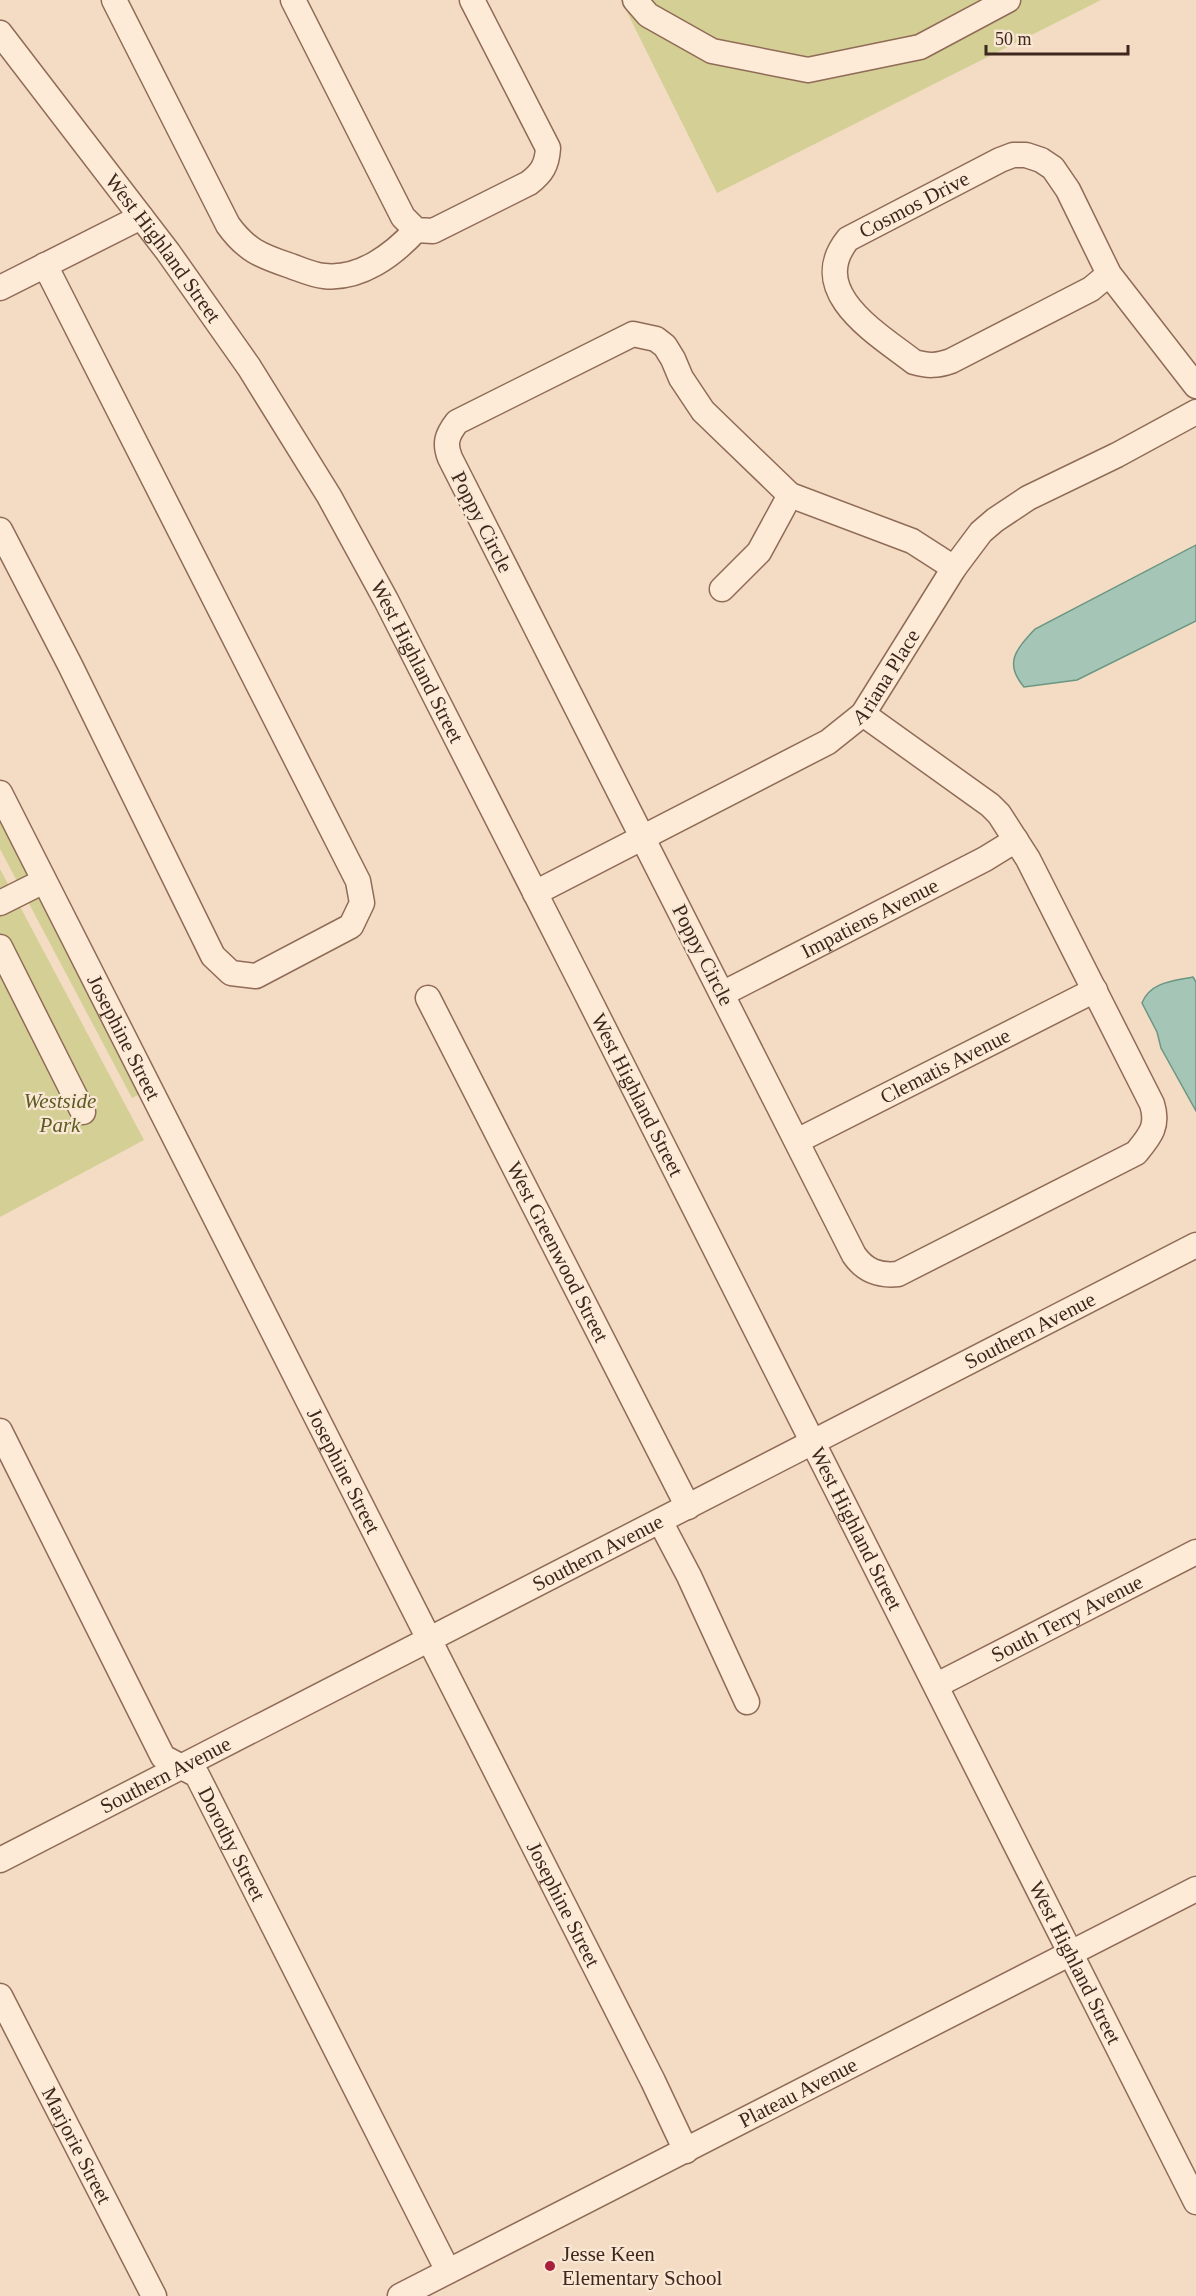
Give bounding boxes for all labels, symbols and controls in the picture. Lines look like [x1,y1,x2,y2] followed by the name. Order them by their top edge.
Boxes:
[986,18,1128,56] scale bar
[995,29,1032,49] text: 50 m
[855,166,973,243] street label: Cosmos Drive
[100,169,226,327] street label: West Highland Street
[446,467,518,577] street label: Poppy Circle
[366,576,469,747] street label: West Highland Street
[847,625,925,730] street label: Ariana Place
[797,873,942,963] street label: Impatiens Avenue
[667,900,739,1010] street label: Poppy Circle
[82,971,166,1104] street label: Josephine Street
[586,1009,689,1180] street label: West Highland Street
[876,1023,1014,1109] street label: Clematis Avenue
[24,1089,96,1137] park label: Westside Park
[502,1158,614,1346] street label: West Greenwood Street
[960,1287,1099,1374] street label: Southern Avenue
[302,1404,385,1538] street label: Josephine Street
[805,1443,907,1614] street label: West Highland Street
[528,1509,667,1596] street label: Southern Avenue
[987,1569,1147,1667] street label: South Terry Avenue
[96,1731,235,1818] street label: Southern Avenue
[193,1783,271,1905] street label: Dorothy Street
[522,1838,605,1971] street label: Josephine Street
[1024,1877,1126,2048] street label: West Highland Street
[735,2052,861,2133] street label: Plateau Avenue
[37,2083,117,2208] street label: Marjorie Street
[562,2242,723,2290] place label: Jesse Keen Elementary School
[543,2259,557,2273] marker: Jesse Keen Elementary School

